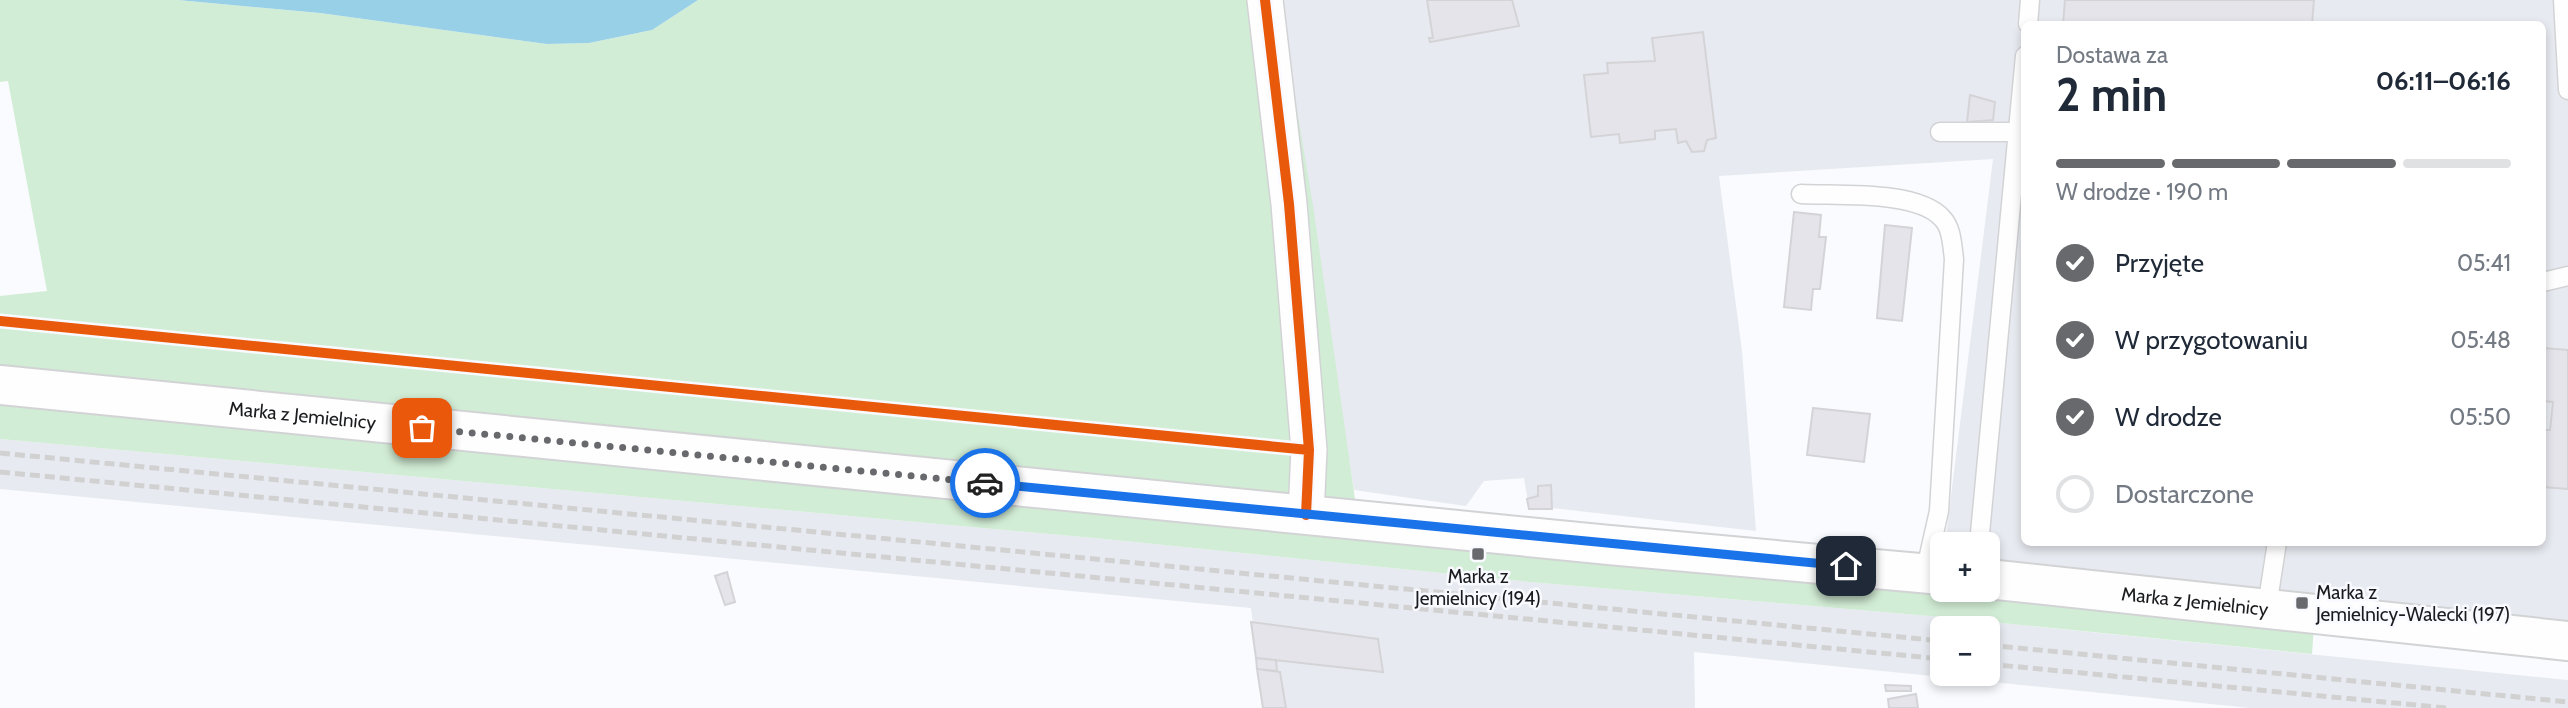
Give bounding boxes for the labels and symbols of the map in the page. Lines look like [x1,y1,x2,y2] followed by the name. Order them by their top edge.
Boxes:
[228,396,378,434] street label: Marka z Jemielnicy
[392,398,452,458] pin
[950,448,1020,518] courier
[1816,536,1876,596] pin
[1470,546,1486,562] marker: Marka z Jemielnicy (194)
[1414,565,1541,610] place label: Marka z Jemielnicy (194)
[2315,581,2510,626] place label: Marka z Jemielnicy-Walecki (197)
[2120,582,2270,620] street label: Marka z Jemielnicy
[2294,595,2310,611] marker: Marka z Jemielnicy-Walecki (197)

